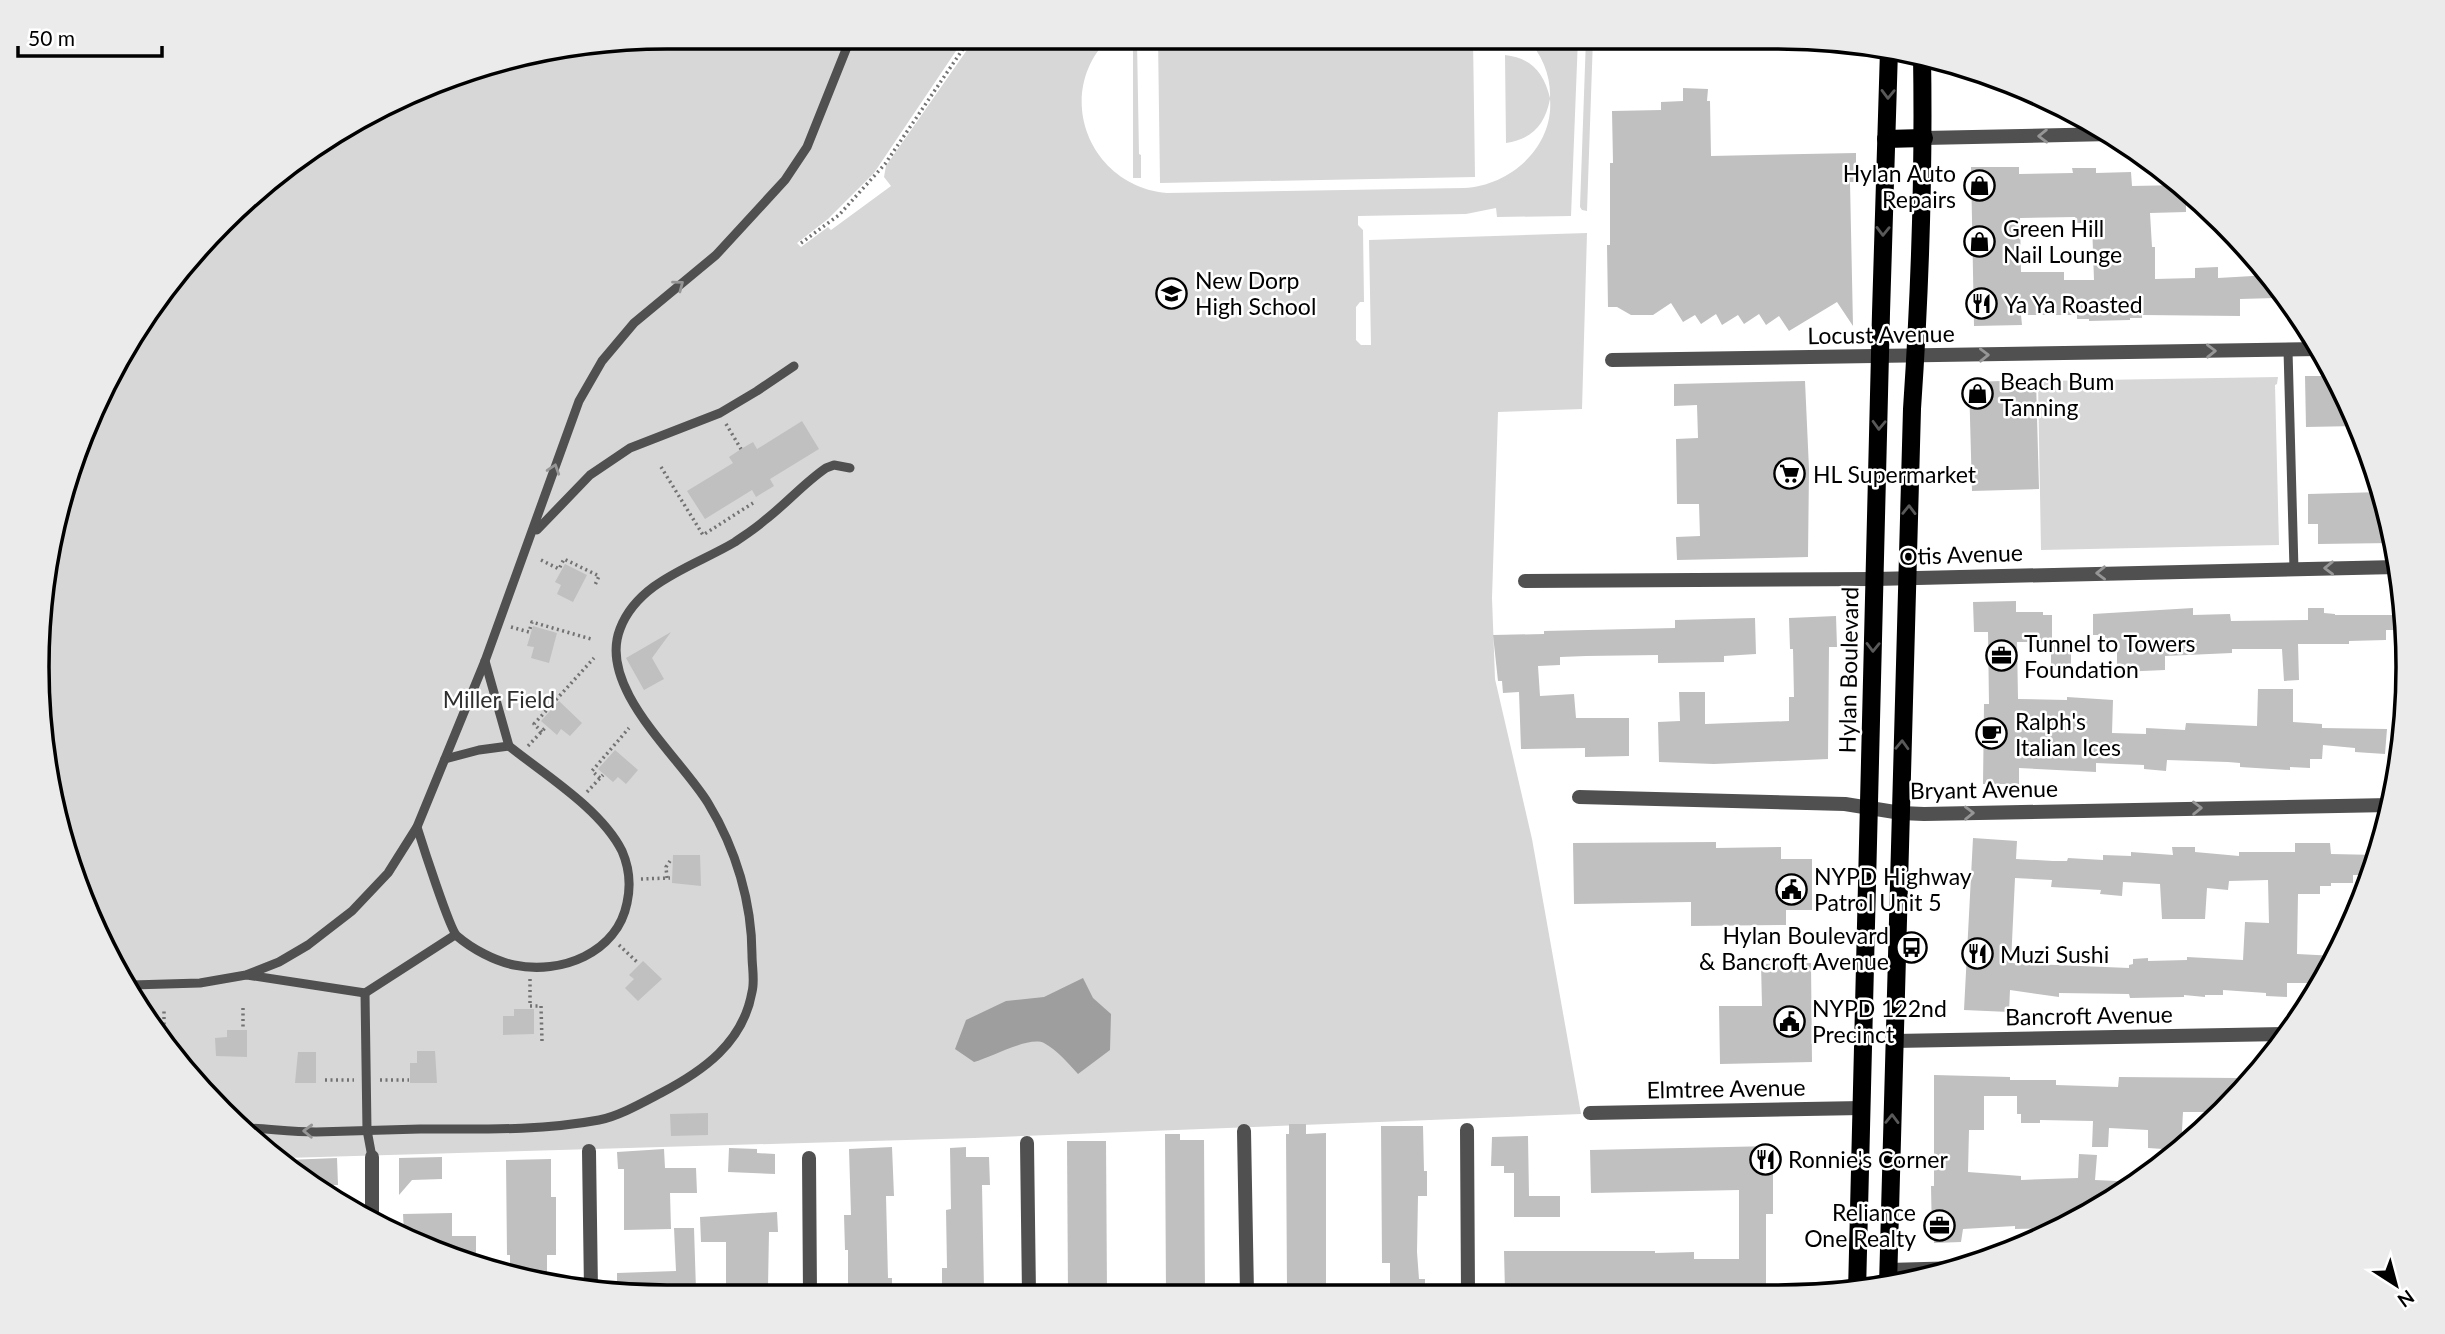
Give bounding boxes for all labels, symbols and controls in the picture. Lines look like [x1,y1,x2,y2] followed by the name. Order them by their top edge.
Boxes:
[18,14,161,58] scale bar
[28,25,75,50] text: 50 m
[1880,89,1896,100] one-way arrow
[2037,128,2048,143] one-way arrow
[1843,159,1956,213] place label: Hylan Auto Repairs
[1962,169,1996,203] shop icon: Hylan Auto Repairs
[2003,214,2122,268] place label: Green Hill Nail Lounge
[1963,224,1997,258] shop icon: Green Hill Nail Lounge
[1875,226,1890,237] one-way arrow
[1195,266,1316,320] place label: New Dorp High School
[1155,276,1189,310] school or university icon: New Dorp High School
[671,281,684,293] one-way arrow
[1964,287,1998,321] restaurant icon: Ya Ya Roasted
[2004,290,2143,318] place label: Ya Ya Roasted
[1807,319,1955,349] street label: Locust Avenue
[2207,343,2217,359] one-way arrow
[1979,347,1990,363] one-way arrow
[2000,367,2114,421] place label: Beach Bum Tanning
[1960,377,1994,411] shop icon: Beach Bum Tanning
[1872,420,1887,431] one-way arrow
[1773,457,1807,491] supermarket icon: HL Supermarket
[1813,460,1977,488] place label: HL Supermarket
[546,464,560,476] one-way arrow
[1901,504,1917,515] one-way arrow
[1899,538,2023,570] street label: Otis Avenue
[2323,561,2334,576] one-way arrow
[2096,565,2106,581] one-way arrow
[1833,587,1863,753] street label: Hylan Boulevard
[2024,629,2196,683] place label: Tunnel to Towers Foundation
[1984,639,2018,673] office icon: Tunnel to Towers Foundation
[1865,642,1881,653] one-way arrow
[443,685,555,713] park label: Miller Field
[2015,707,2121,761] place label: Ralph's Italian Ices
[1975,717,2009,751] cafe icon: Ralph's Italian Ices
[1895,739,1910,750] one-way arrow
[1910,774,2058,804] street label: Bryant Avenue
[2191,801,2202,816] one-way arrow
[1964,805,1975,821] one-way arrow
[1814,862,1972,916] place label: NYPD Highway Patrol Unit 5
[1774,872,1808,906] public building icon: NYPD Highway Patrol Unit 5
[1699,921,1889,975] place label: Hylan Boulevard & Bancroft Avenue
[1895,931,1929,965] bus stop icon: Hylan Boulevard & Bancroft Avenue
[1960,937,1994,971] restaurant icon: Muzi Sushi
[2000,940,2109,968] place label: Muzi Sushi
[1812,994,1947,1048] place label: NYPD 122nd Precinct
[2005,1000,2173,1030] street label: Bancroft Avenue
[1772,1004,1806,1038] public building icon: NYPD 122nd Precinct
[1646,1073,1806,1103] street label: Elmtree Avenue
[1885,1113,1900,1124] one-way arrow
[302,1123,313,1138] one-way arrow
[1748,1142,1782,1176] restaurant icon: Ronnie's Corner
[1788,1145,1948,1173] place label: Ronnie's Corner
[1804,1198,1916,1252] place label: Reliance One Realty
[1922,1208,1956,1242] office icon: Reliance One Realty
[2361,1250,2431,1320] north arrow
[2394,1286,2419,1313] text: N

